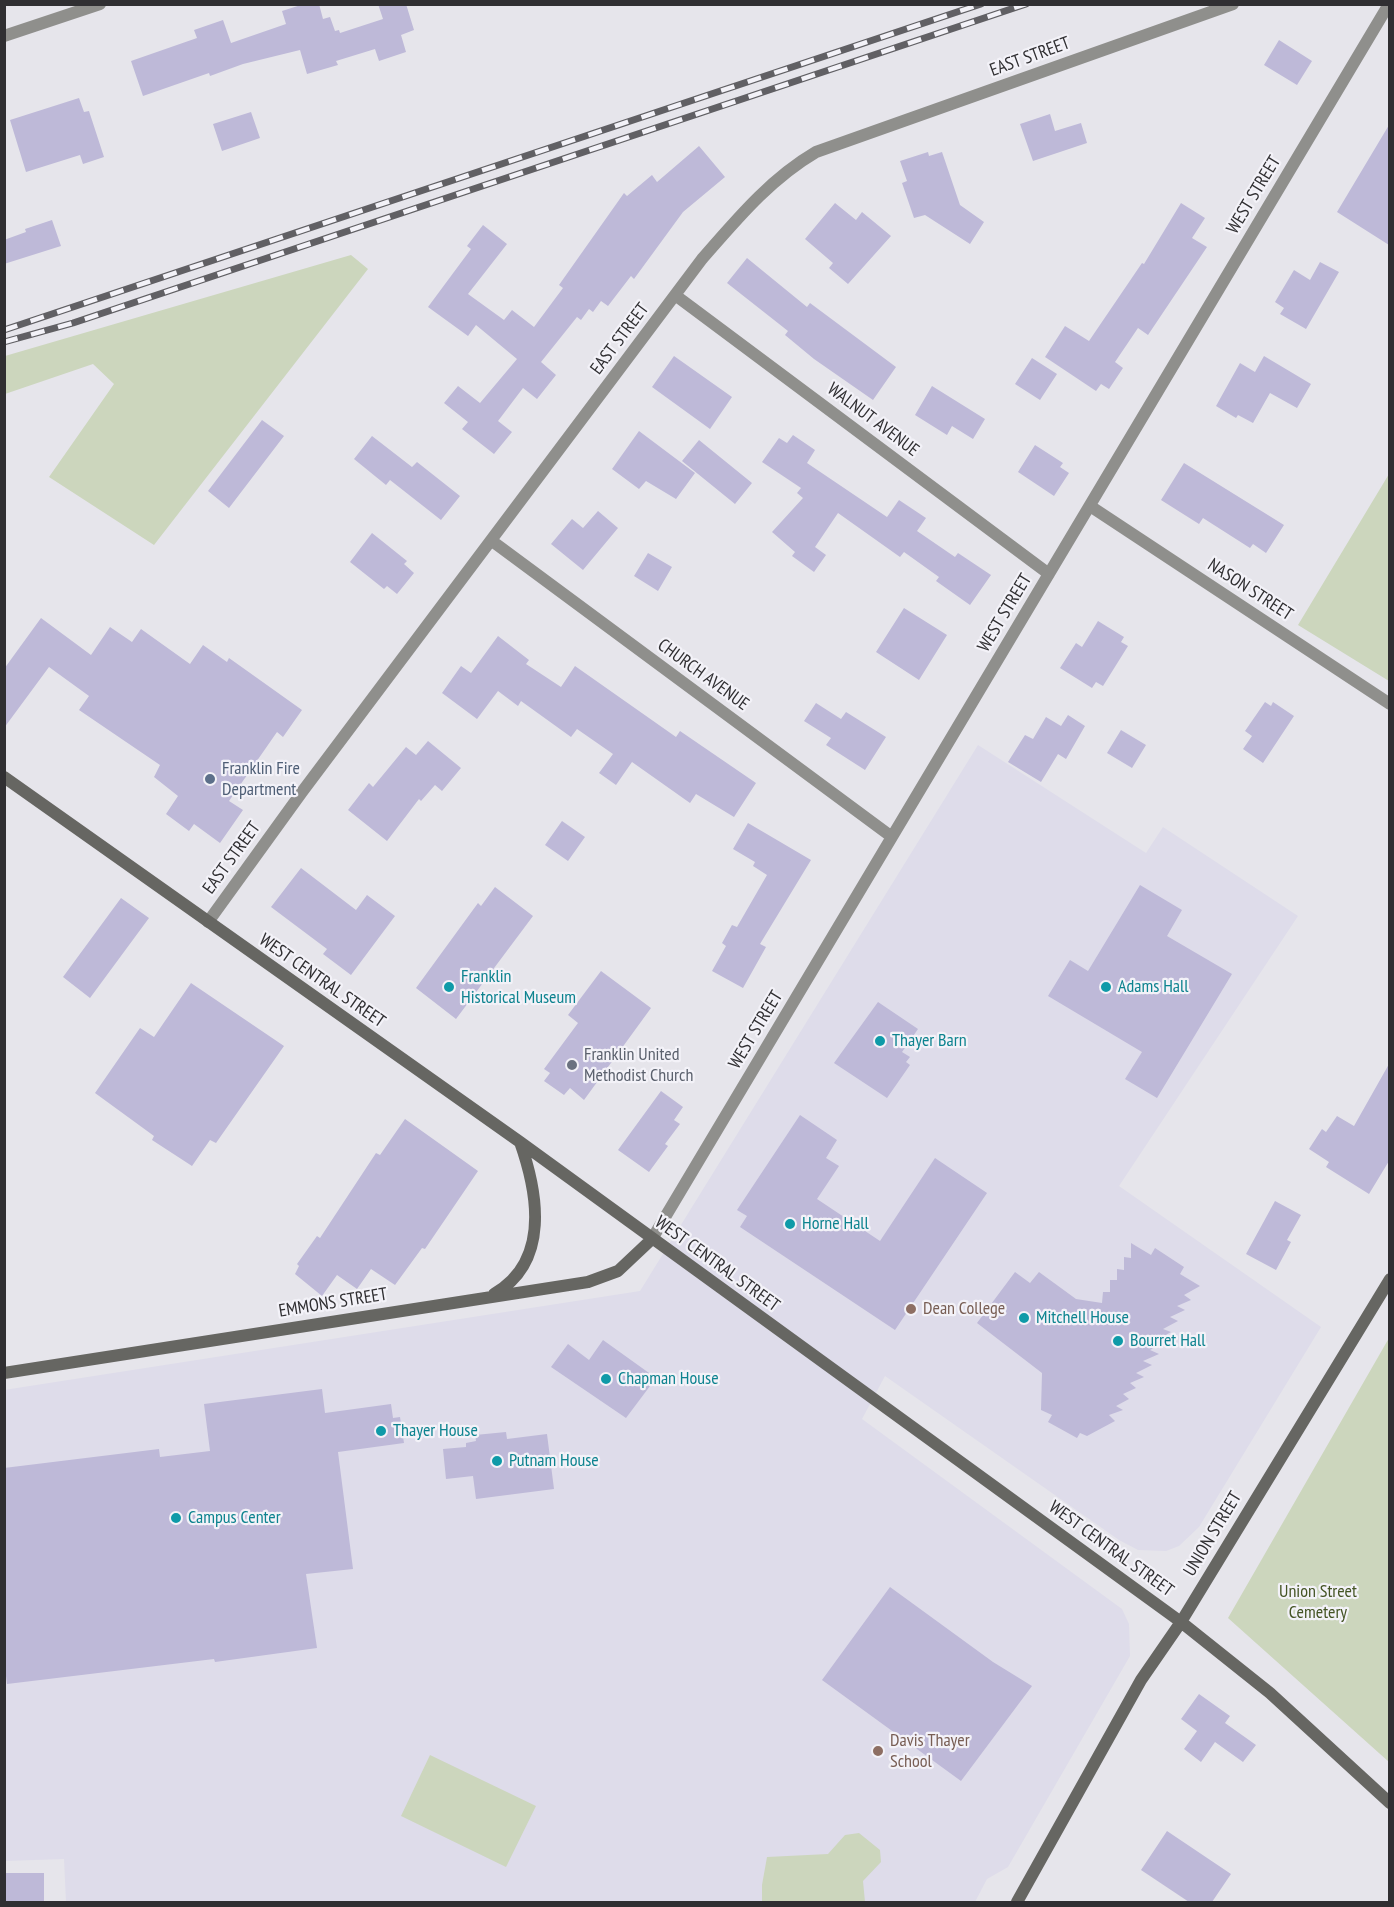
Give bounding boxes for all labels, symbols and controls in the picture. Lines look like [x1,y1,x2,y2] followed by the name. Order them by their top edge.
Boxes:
[987,33,1073,81] street label: EAST STREET
[1222,152,1286,238] street label: WEST STREET
[586,299,654,379] street label: EAST STREET
[823,379,923,461] street label: WALNUT AVENUE
[1203,554,1297,626] street label: NASON STREET
[973,570,1037,656] street label: WEST STREET
[653,635,753,715] street label: CHURCH AVENUE
[222,758,300,800] place label: Franklin Fire Department
[203,772,217,786] marker: Franklin Fire Department
[199,818,265,898] street label: EAST STREET
[255,929,389,1033] street label: WEST CENTRAL STREET
[461,966,576,1008] place label: Franklin Historical Museum
[1118,976,1188,998] place label: Adams Hall
[442,980,456,994] marker: Franklin Historical Museum
[1099,980,1113,994] marker: Adams Hall
[724,987,788,1073] street label: WEST STREET
[892,1030,967,1052] place label: Thayer Barn
[873,1034,887,1048] marker: Thayer Barn
[584,1044,693,1086] place label: Franklin United Methodist Church
[565,1058,579,1072] marker: Franklin United Methodist Church
[650,1211,784,1317] street label: WEST CENTRAL STREET
[802,1213,869,1235] place label: Horne Hall
[783,1217,797,1231] marker: Horne Hall
[277,1284,389,1322] street label: EMMONS STREET
[923,1298,1005,1320] place label: Dean College
[904,1302,918,1316] marker: Dean College
[1036,1307,1129,1329] place label: Mitchell House
[1017,1311,1031,1325] marker: Mitchell House
[1130,1330,1205,1352] place label: Bourret Hall
[1111,1334,1125,1348] marker: Bourret Hall
[618,1368,719,1390] place label: Chapman House
[599,1372,613,1386] marker: Chapman House
[393,1420,478,1442] place label: Thayer House
[374,1424,388,1438] marker: Thayer House
[509,1450,599,1472] place label: Putnam House
[490,1454,504,1468] marker: Putnam House
[1179,1488,1247,1580] street label: UNION STREET
[1044,1496,1178,1602] street label: WEST CENTRAL STREET
[188,1507,281,1529] place label: Campus Center
[169,1511,183,1525] marker: Campus Center
[1279,1581,1357,1624] park label: Union Street Cemetery
[890,1730,970,1772] place label: Davis Thayer School
[871,1744,885,1758] marker: Davis Thayer School

